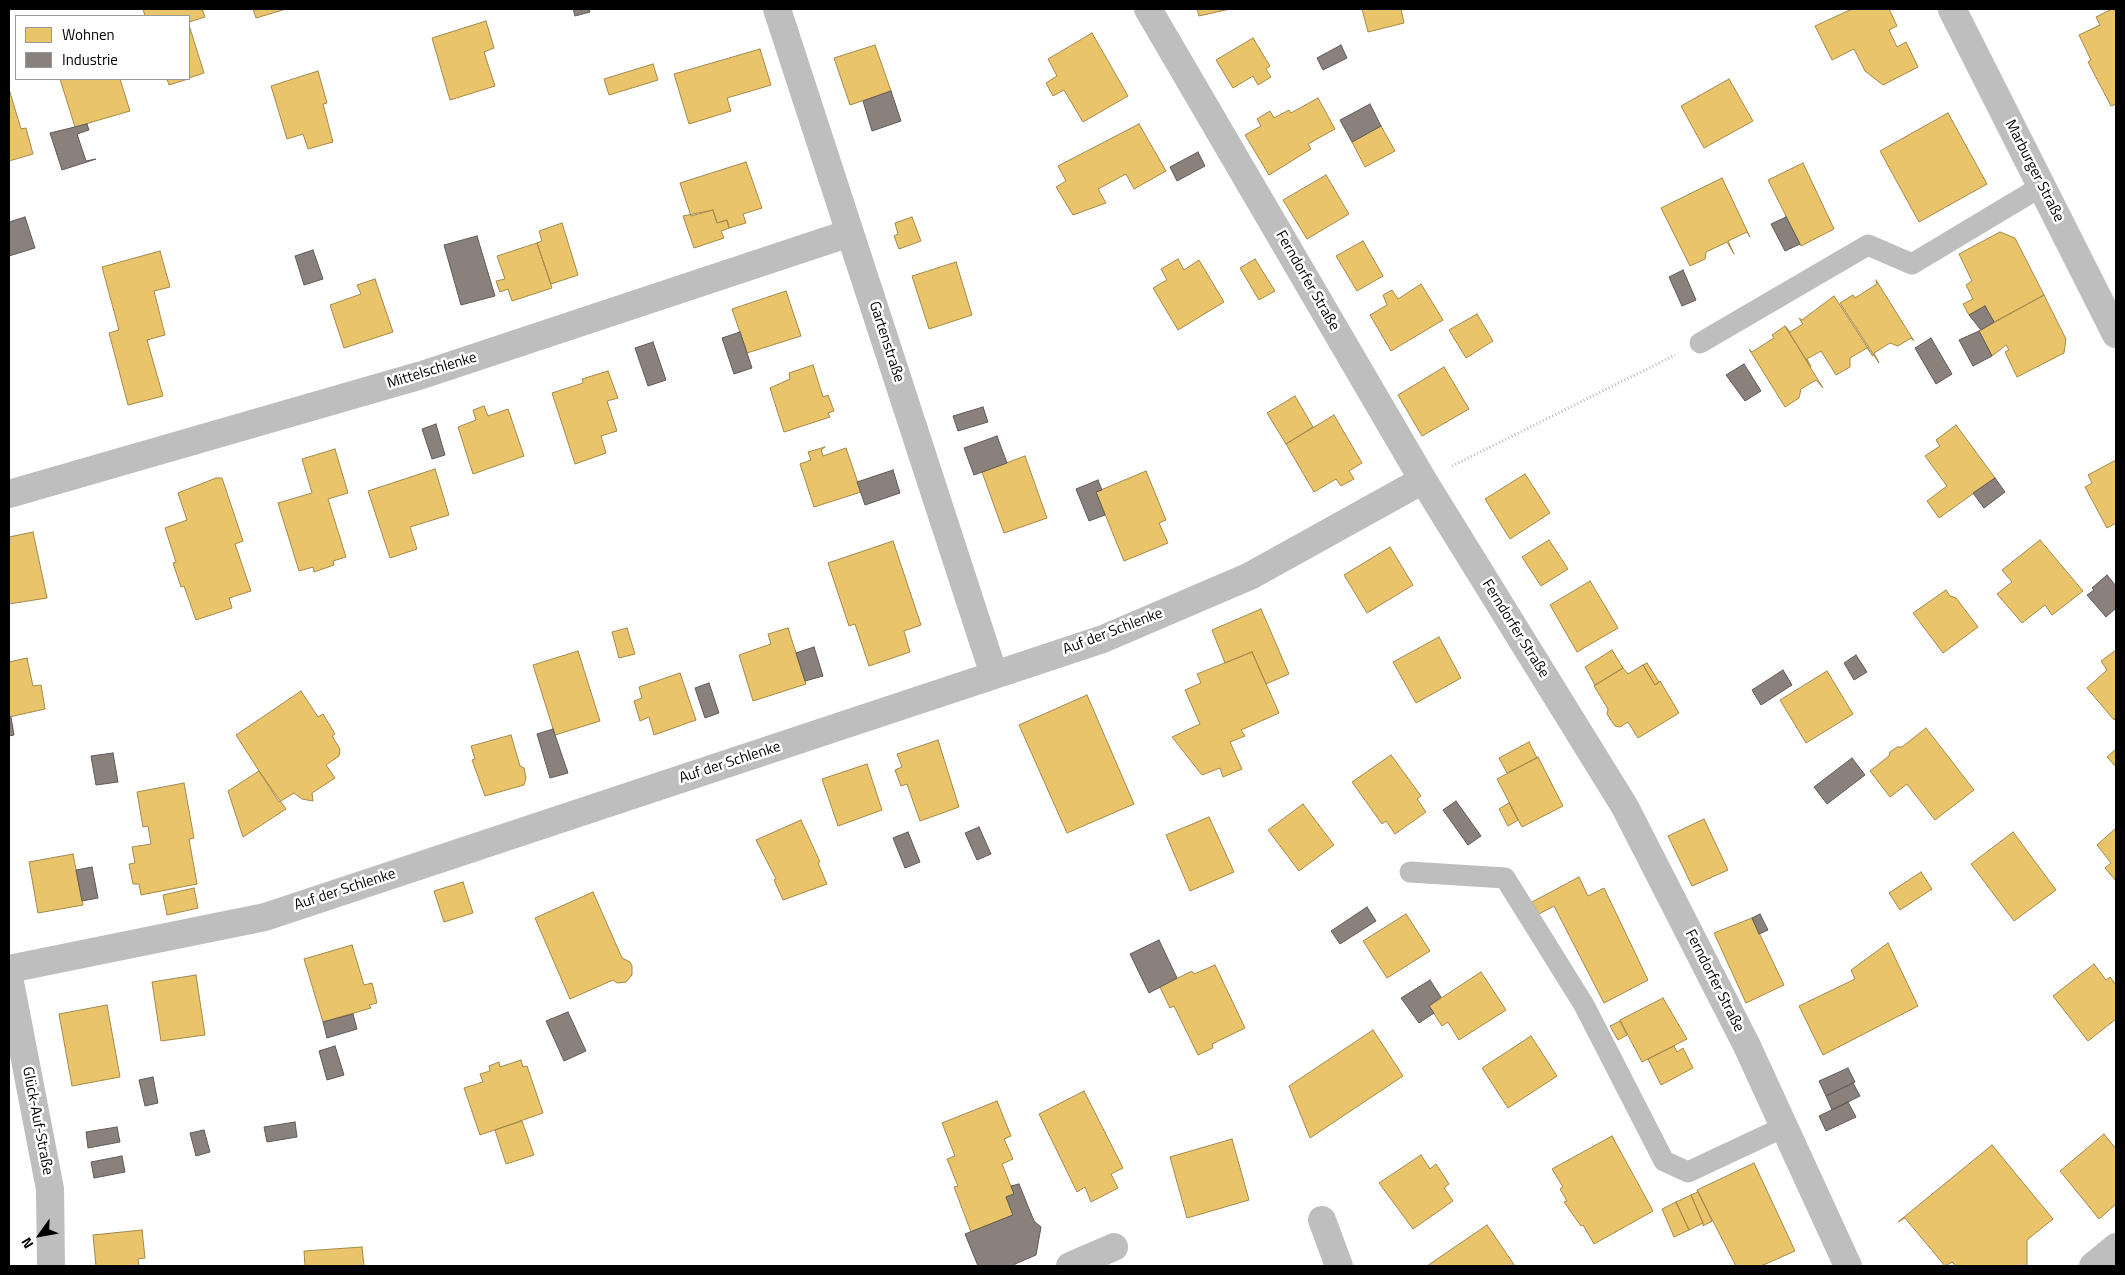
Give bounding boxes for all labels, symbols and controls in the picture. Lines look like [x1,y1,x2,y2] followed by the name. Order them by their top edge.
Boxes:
[15,15,190,80] legend
[62,23,115,46] text: Wohnen
[62,48,118,71] text: Industrie
[2001,117,2067,225] street label: Marburger Straße
[1271,228,1343,334] street label: Ferndorfer Straße
[864,299,908,385] street label: Gartenstraße
[385,349,479,393] street label: Mittelschlenke
[1478,577,1552,681] street label: Ferndorfer Straße
[1061,605,1165,659] street label: Auf der Schlenke
[677,738,783,788] street label: Auf der Schlenke
[292,865,398,915] street label: Auf der Schlenke
[1680,927,1748,1035] street label: Ferndorfer Straße
[18,1065,56,1177] street label: Glück-Auf-Straße
[15,1210,65,1260] north arrow
[15,1234,38,1253] text: N

